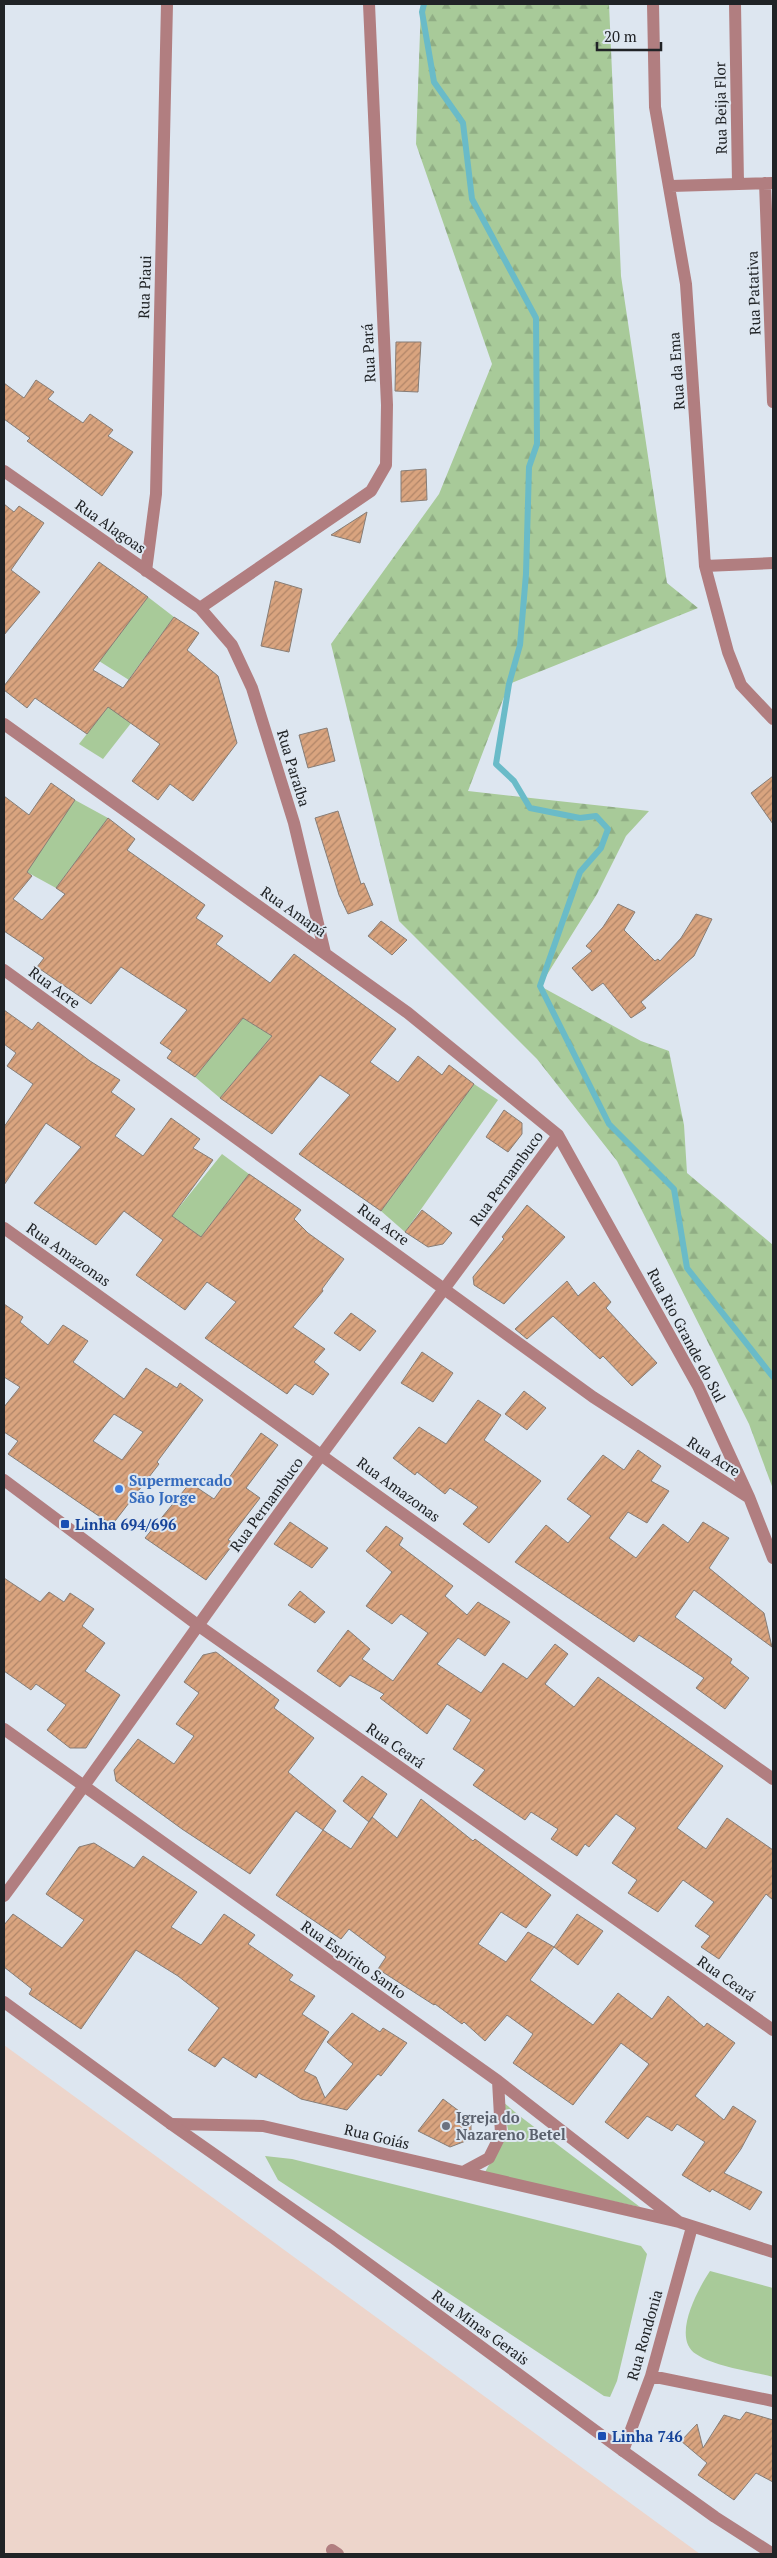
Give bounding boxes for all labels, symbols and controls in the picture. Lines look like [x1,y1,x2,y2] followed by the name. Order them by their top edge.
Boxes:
[597,20,661,52] scale bar
[604,26,637,46] text: 20 m
[709,61,731,155] street label: Rua Beija Flor
[742,250,764,335] street label: Rua Patativa
[133,255,155,319] street label: Rua Piaui
[356,322,380,383] street label: Rua Pará
[663,331,689,411] street label: Rua da Ema
[72,494,150,558] street label: Rua Alagoas
[273,727,315,809] street label: Rua Paraíba
[257,881,331,941] street label: Rua Amapá
[25,962,85,1012] street label: Rua Acre
[465,1127,547,1229] street label: Rua Pernambuco
[354,1199,414,1249] street label: Rua Acre
[23,1218,115,1290] street label: Rua Amazonas
[643,1265,731,1405] street label: Rua Rio Grande do Sul
[684,1432,744,1480] street label: Rua Acre
[353,1452,445,1526] street label: Rua Amazonas
[225,1453,307,1555] street label: Rua Pernambuco
[129,1470,232,1507] place label: Supermercado São Jorge
[113,1483,125,1495] marker: Supermercado São Jorge
[75,1514,177,1534] place label: Linha 694/696
[59,1518,71,1530] marker: Linha 694/696
[363,1718,430,1773] street label: Rua Ceará
[298,1915,410,2003] street label: Rua Espírito Santo
[694,1951,761,2006] street label: Rua Ceará
[456,2107,566,2144] place label: Igreja do Nazareno Betel
[342,2119,412,2153] street label: Rua Goiás
[440,2120,452,2132] marker: Igreja do Nazareno Betel
[428,2285,534,2369] street label: Rua Minas Gerais
[622,2287,667,2383] street label: Rua Rondonia
[612,2426,683,2446] place label: Linha 746
[596,2430,608,2442] marker: Linha 746

